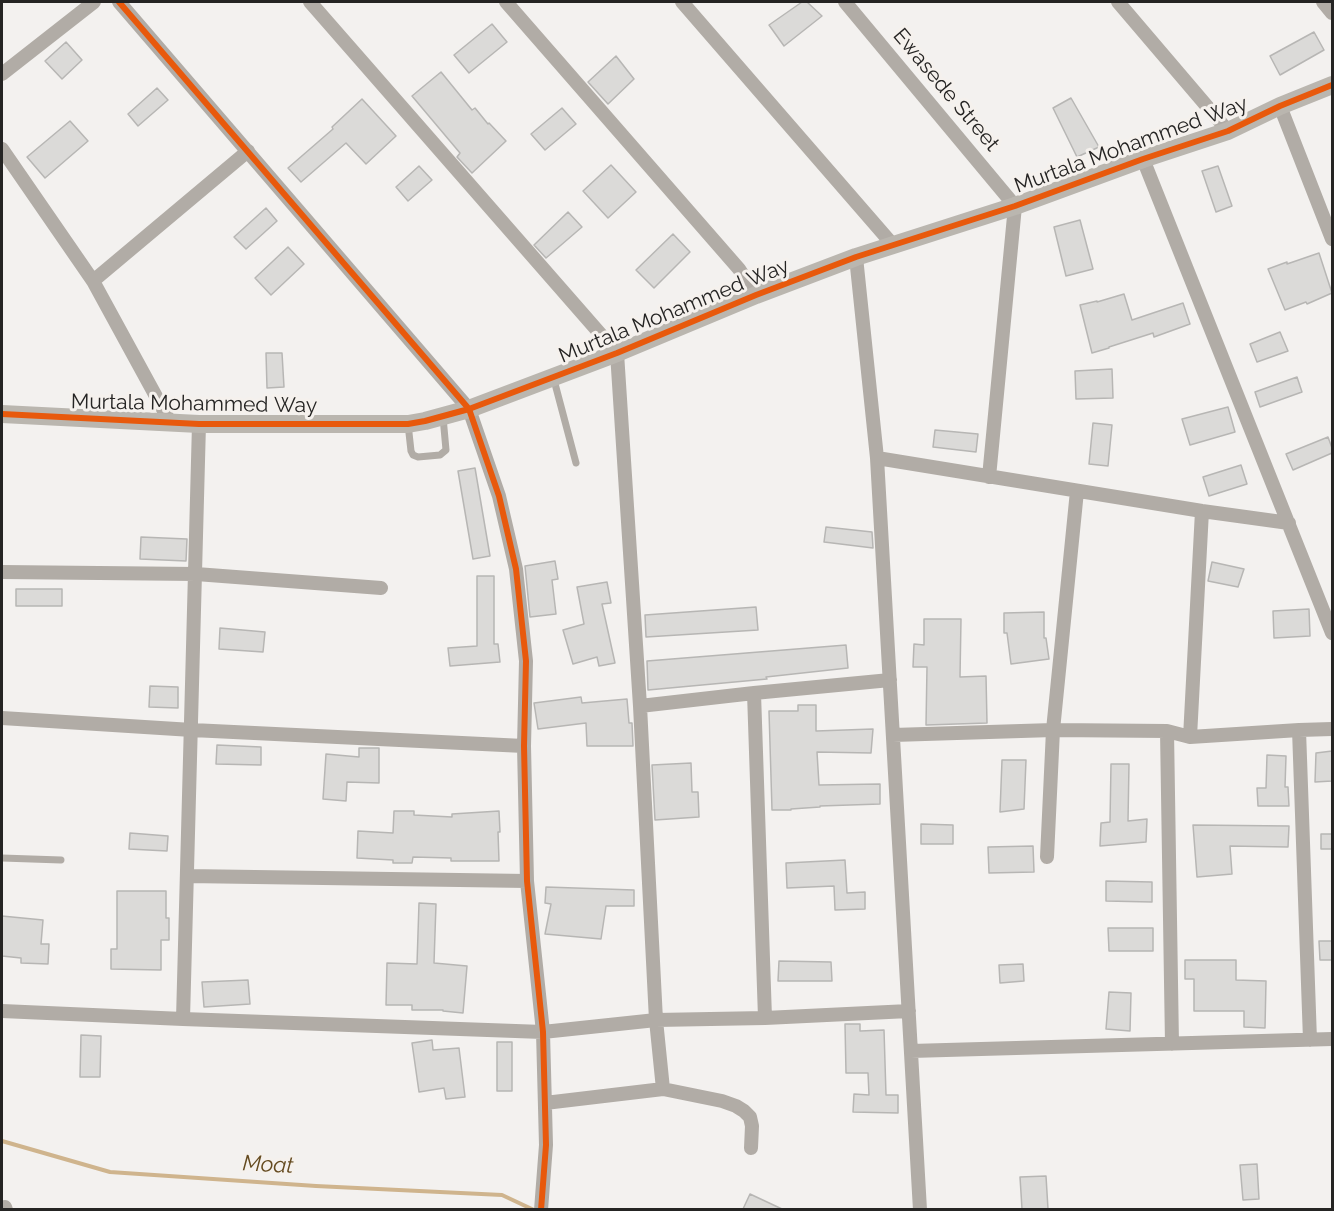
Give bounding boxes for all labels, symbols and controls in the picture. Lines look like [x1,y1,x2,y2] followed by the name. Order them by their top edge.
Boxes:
[887,24,1005,156] street label: Ewasede Street
[1011,91,1251,199] street label: Murtala Mohammed Way
[555,253,793,369] street label: Murtala Mohammed Way
[71,389,317,419] street label: Murtala Mohammed Way
[242,1150,294,1180] water label: Moat

